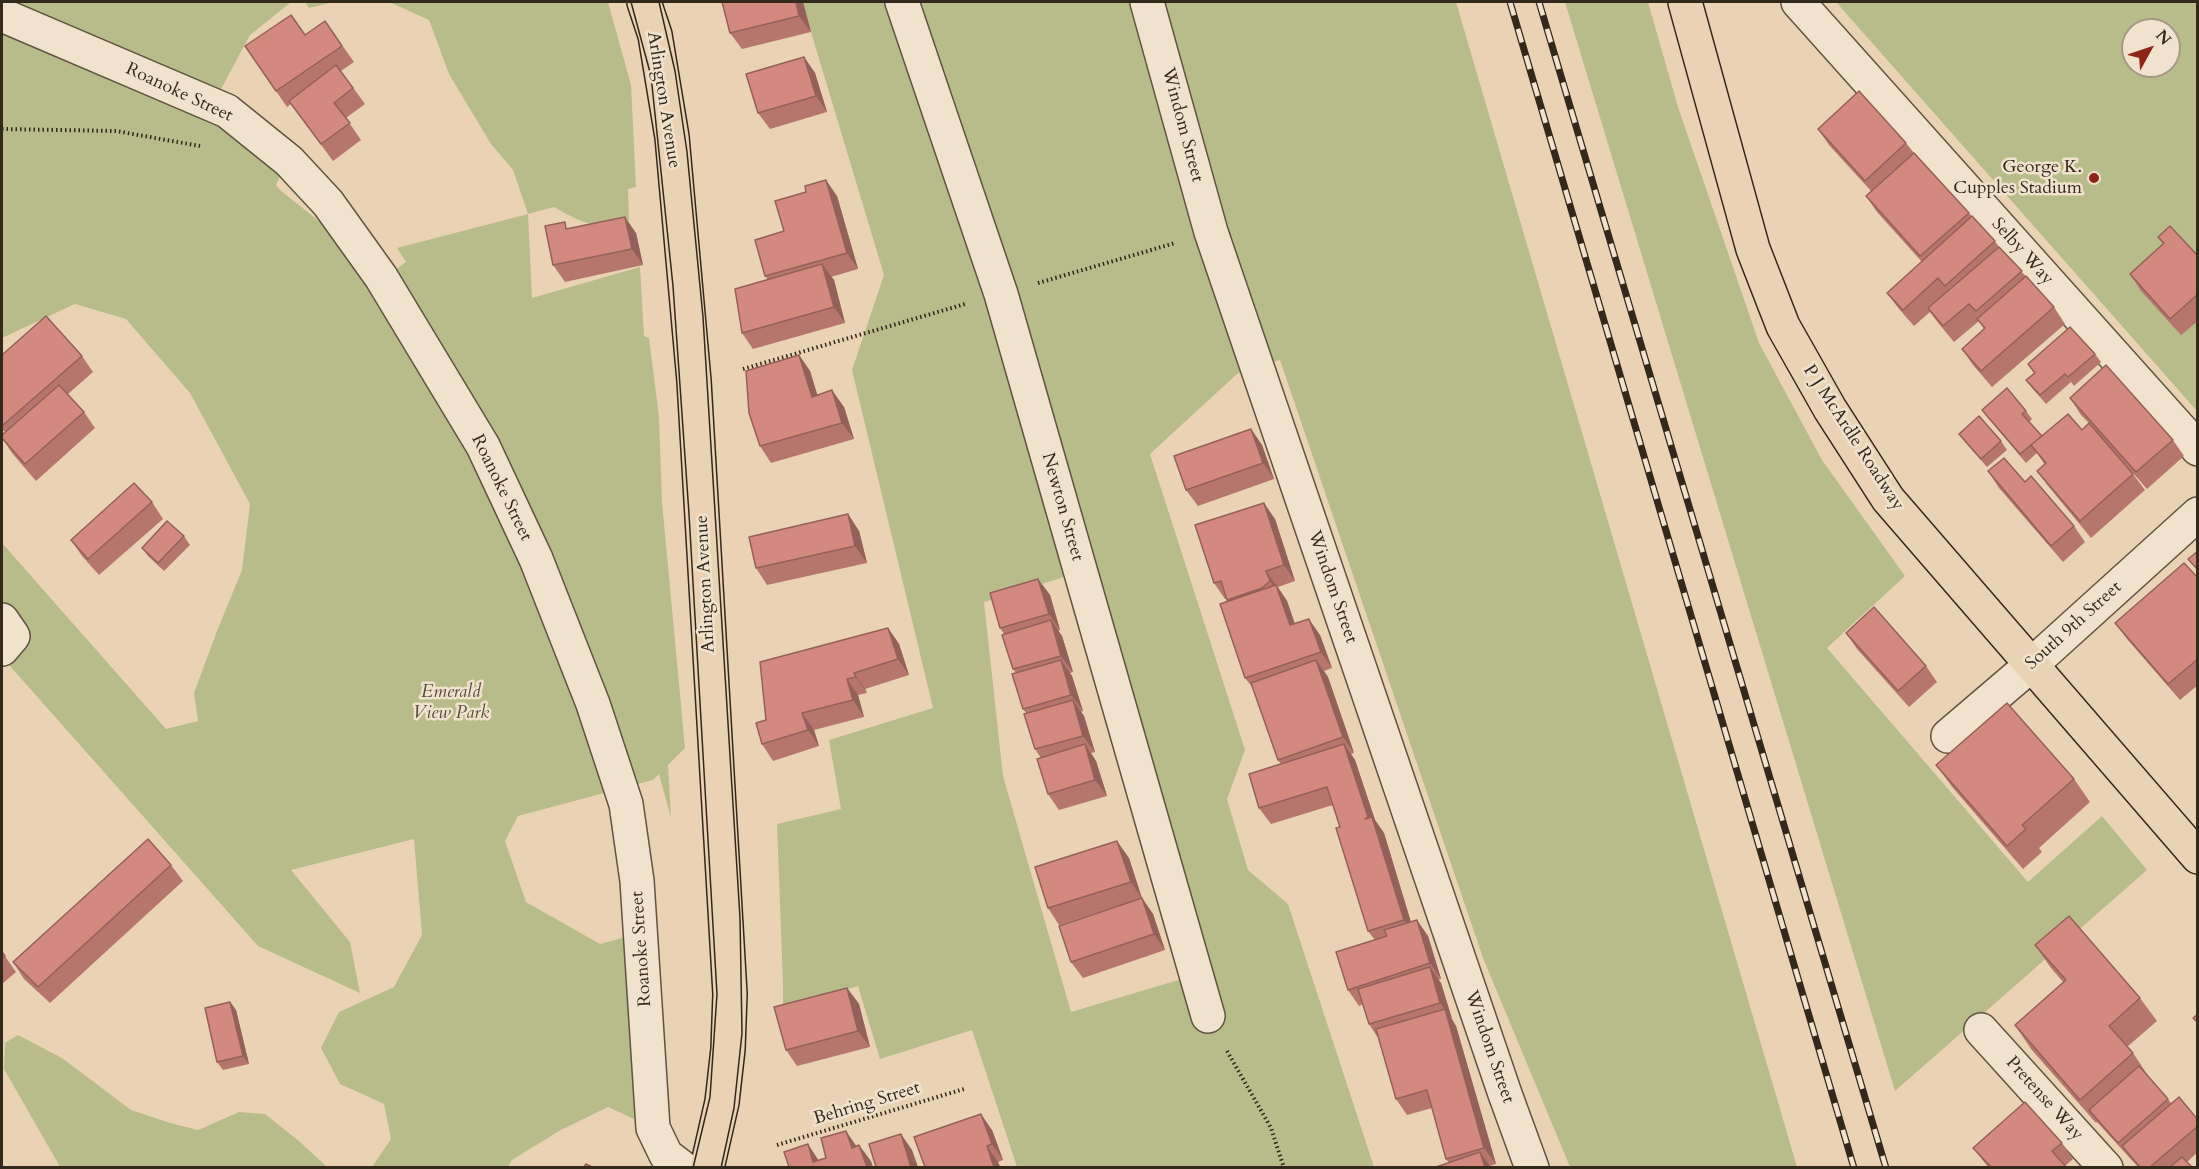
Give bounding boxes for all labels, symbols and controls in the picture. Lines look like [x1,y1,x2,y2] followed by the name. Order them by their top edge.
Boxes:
[2121,18,2181,78] north arrow
[2150,25,2176,50] text: N
[642,30,684,170] street label: Arlington Avenue
[122,59,236,127] street label: Roanoke Street
[1156,65,1208,185] street label: Windom Street
[1953,157,2082,200] place label: George K. Cupples Stadium
[2087,171,2101,185] marker: George K. Cupples Stadium
[1986,214,2058,290] street label: Selby Way
[1798,361,1908,515] street label: P J McArdle Roadway
[466,431,536,545] street label: Roanoke Street
[1036,450,1088,564] street label: Newton Street
[692,514,720,654] street label: Arlington Avenue
[1303,528,1361,646] street label: Windom Street
[2021,577,2127,675] street label: South 9th Street
[413,682,489,724] park label: Emerald View Park
[627,890,657,1008] street label: Roanoke Street
[1460,988,1518,1106] street label: Windom Street
[2001,1053,2087,1145] street label: Pretense Way
[811,1078,923,1130] street label: Behring Street

